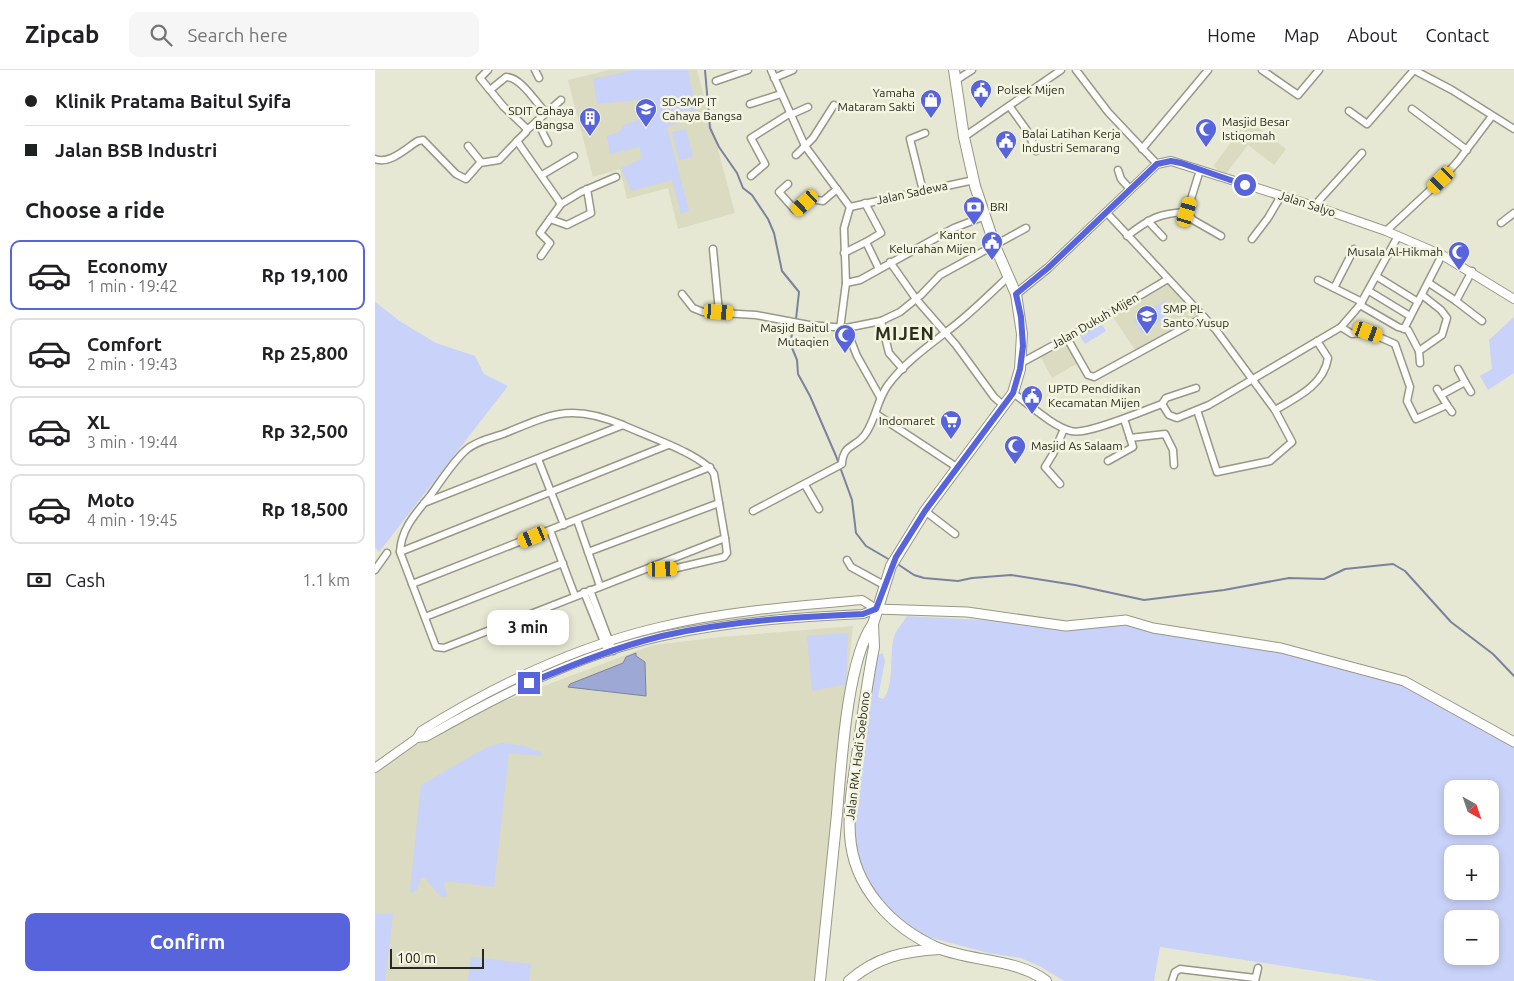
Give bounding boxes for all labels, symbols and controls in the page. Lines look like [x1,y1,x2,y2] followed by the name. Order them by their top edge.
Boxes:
[129,12,479,57] search box
[25,21,99,48] text: Zipcab
[147,21,175,49] icon: search
[187,24,288,46] text: Search here
[1207,25,1256,45] text: Home
[1284,25,1319,45] text: Map
[1347,25,1397,45] text: About
[1425,25,1489,45] text: Contact
[969,78,993,109] public building icon: Polsek Mijen
[997,83,1065,96] place label: Polsek Mijen
[838,86,915,113] place label: Yamaha Mataram Sakti
[919,88,943,119] shop icon: Yamaha Mataram Sakti
[55,90,291,112] text: Klinik Pratama Baitul Syifa
[662,95,742,122] place label: SD-SMP IT Cahaya Bangsa
[634,97,658,128] school or university icon: SD-SMP IT Cahaya Bangsa
[508,104,574,131] place label: SDIT Cahaya Bangsa
[578,106,602,137] building icon: SDIT Cahaya Bangsa
[1222,115,1290,142] place label: Masjid Besar Istiqomah
[1194,117,1218,148] mosque icon: Masjid Besar Istiqomah
[1022,127,1121,154] place label: Balai Latihan Kerja Industri Semarang
[994,129,1018,160] public building icon: Balai Latihan Kerja Industri Semarang
[55,139,217,161] text: Jalan BSB Industri
[1425,164,1456,196] car
[1234,174,1256,196] route start
[875,179,949,206] street label: Jalan Sadewa
[788,187,821,219] car
[1277,188,1337,219] street label: Jalan Salyo
[962,195,986,226] bank icon: BRI
[1175,195,1198,229] car
[25,197,165,222] text: Choose a ride
[990,200,1008,213] place label: BRI
[889,228,976,255] place label: Kantor Kelurahan Mijen
[980,230,1004,261] public building icon: Kantor Kelurahan Mijen
[1447,240,1471,271] mosque icon: Musala Al-Hikmah
[1347,245,1443,258] place label: Musala Al-Hikmah
[27,253,72,298] icon: car
[87,255,168,277] text: Economy
[261,264,348,286] text: Rp 19,100
[87,277,178,295] text: 1 min · 19:42
[1049,290,1141,351] street label: Jalan Dukuh Mijen
[1163,302,1229,329] place label: SMP PL Santo Yusup
[703,303,734,321] car
[1135,304,1159,335] school or university icon: SMP PL Santo Yusup
[1351,320,1384,344] car
[760,321,829,348] place label: Masjid Baitul Mutaqien
[833,323,857,354] mosque icon: Masjid Baitul Mutaqien
[875,323,935,343] district label: MIJEN
[27,331,72,376] icon: car
[87,333,162,355] text: Comfort
[261,342,348,364] text: Rp 25,800
[87,355,178,373] text: 2 min · 19:43
[1048,382,1141,409] place label: UPTD Pendidikan Kecamatan Mijen
[1020,384,1044,415] public building icon: UPTD Pendidikan Kecamatan Mijen
[27,409,72,454] icon: car
[939,409,963,440] supermarket icon: Indomaret
[87,411,110,433] text: XL
[879,414,935,427] place label: Indomaret
[261,420,348,442] text: Rp 32,500
[87,433,178,451] text: 3 min · 19:44
[1003,434,1027,465] mosque icon: Masjid As Salaam
[1031,439,1123,452] place label: Masjid As Salaam
[27,487,72,532] icon: car
[87,489,135,511] text: Moto
[261,498,348,520] text: Rp 18,500
[87,511,178,529] text: 4 min · 19:45
[516,524,549,550] car
[647,561,678,577] car
[25,566,53,594] icon: cash
[65,569,106,591] text: Cash
[302,571,350,589] text: 1.1 km
[488,610,570,646] callout: 3 min
[508,618,548,636] text: 3 min
[518,672,540,694] route end
[843,691,872,821] street label: Jalan RM. Hadi Soebono
[1444,780,1499,835] north arrow
[1444,780,1499,965] map controls
[1444,845,1499,900] button: +
[1444,910,1499,965] button: −
[25,913,350,971] button: Confirm
[390,946,484,969] scale bar
[397,950,436,966] text: 100 m

